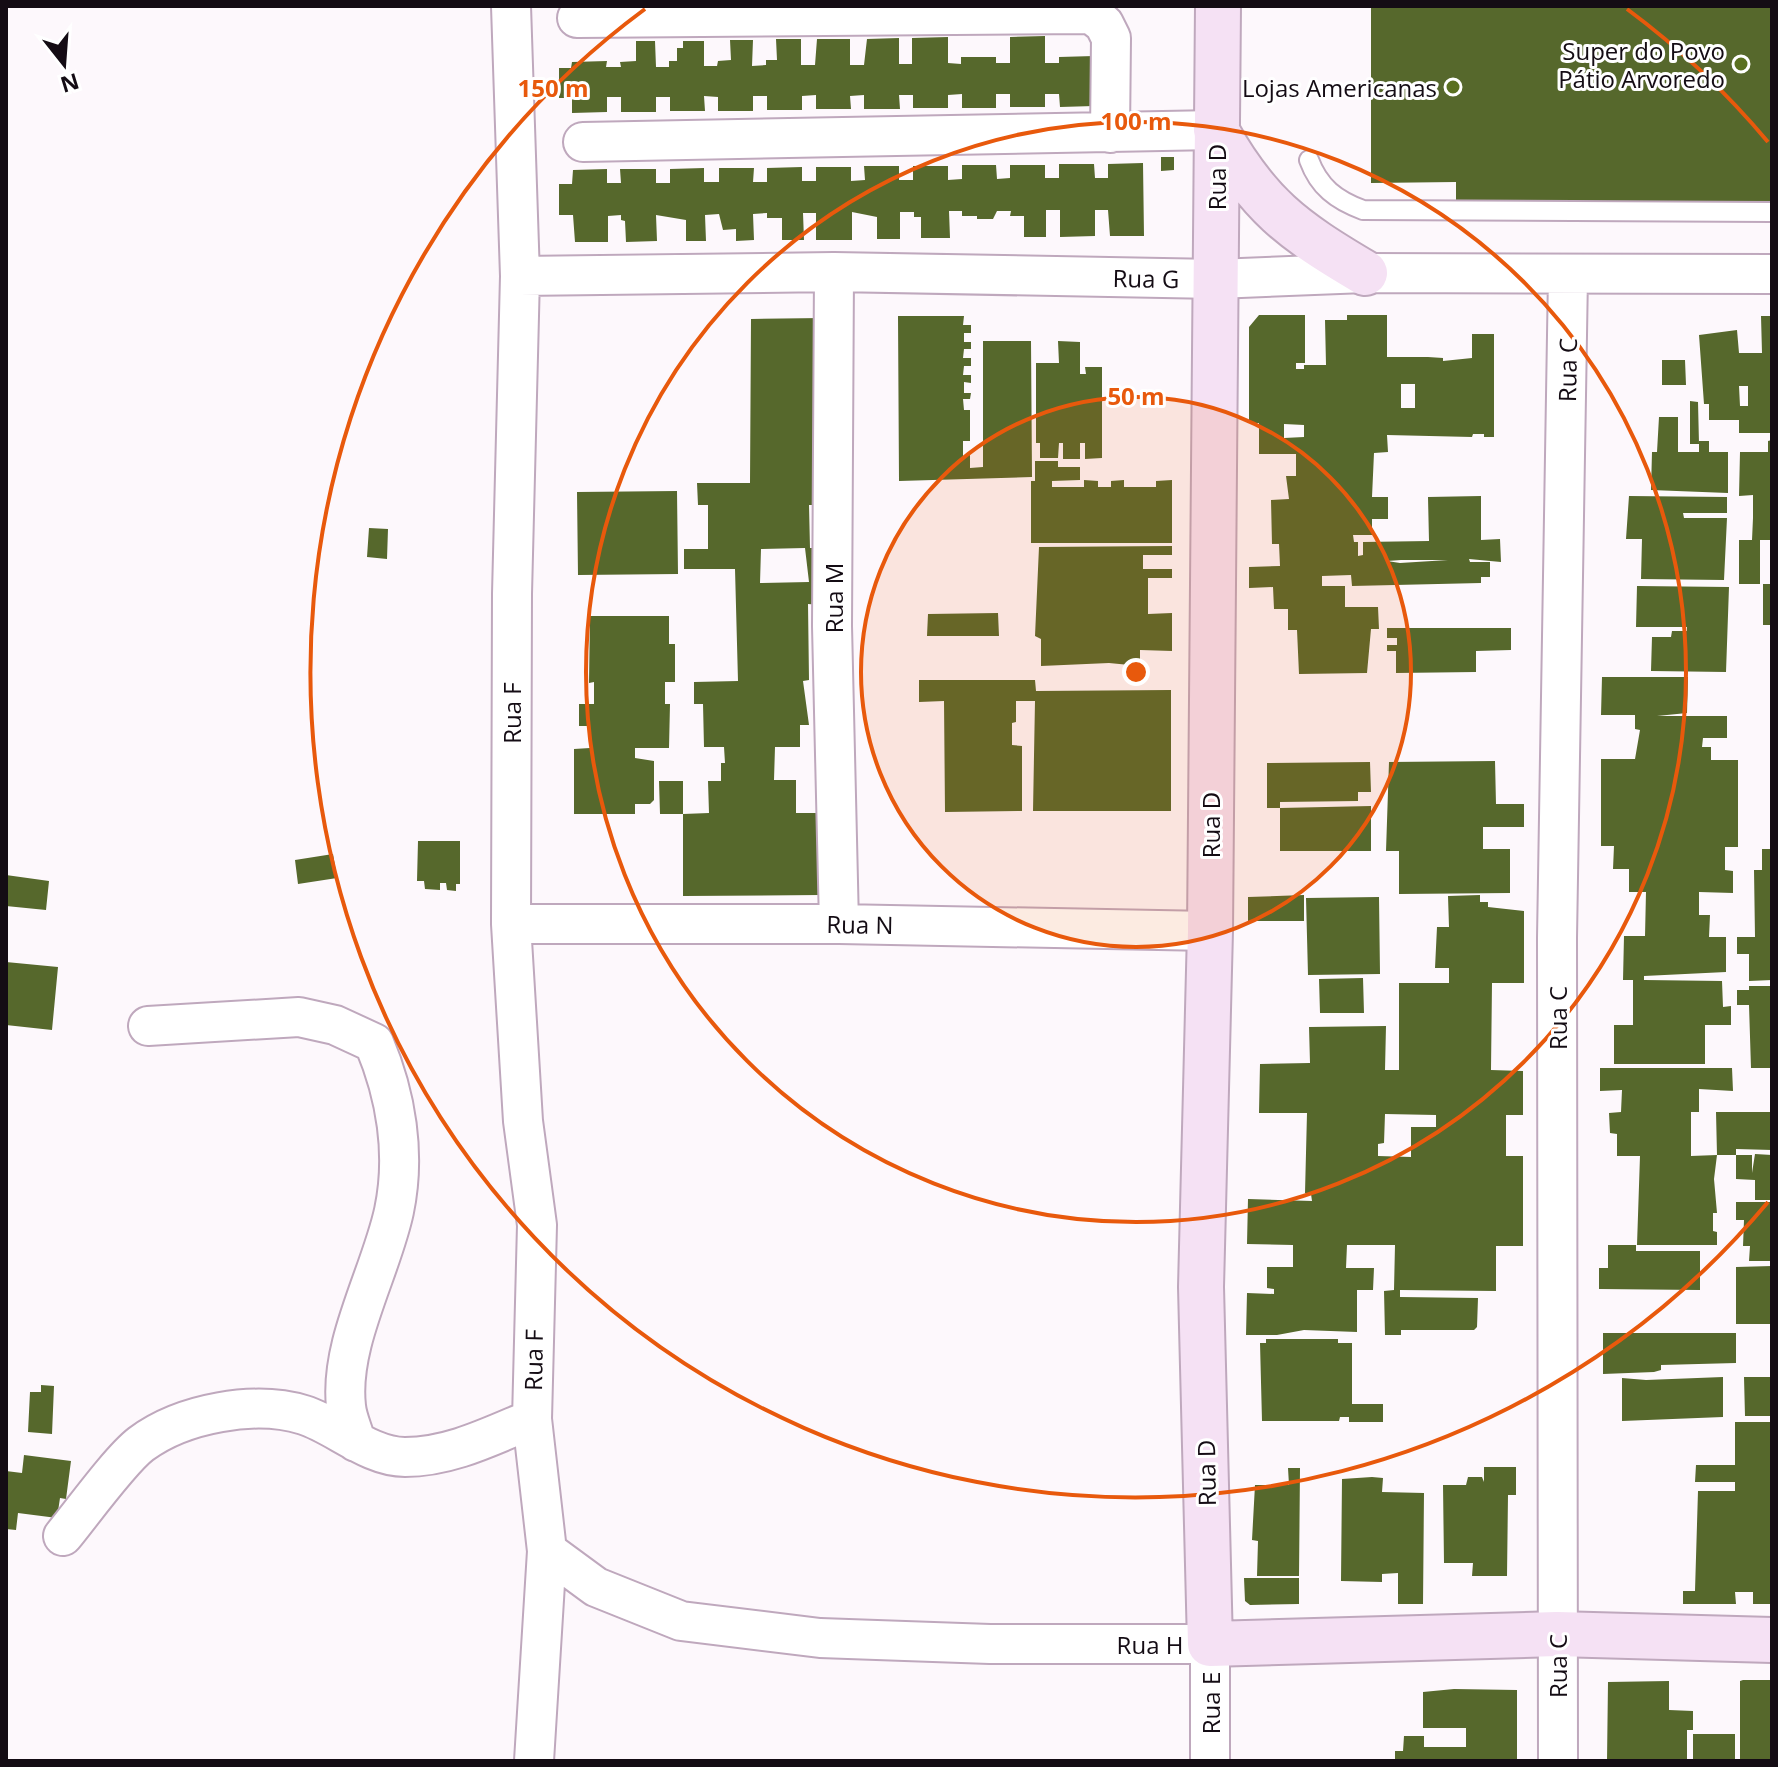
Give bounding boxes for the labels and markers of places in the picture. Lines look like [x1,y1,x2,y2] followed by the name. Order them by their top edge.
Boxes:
[1558,34,1725,95] place label: Super do Povo Pátio Arvoredo
[1732,55,1750,73] marker: Super do Povo Pátio Arvoredo
[1242,71,1437,104] place label: Lojas Americanas
[1444,78,1462,96] marker: Lojas Americanas
[1122,658,1150,686] centre of rings

